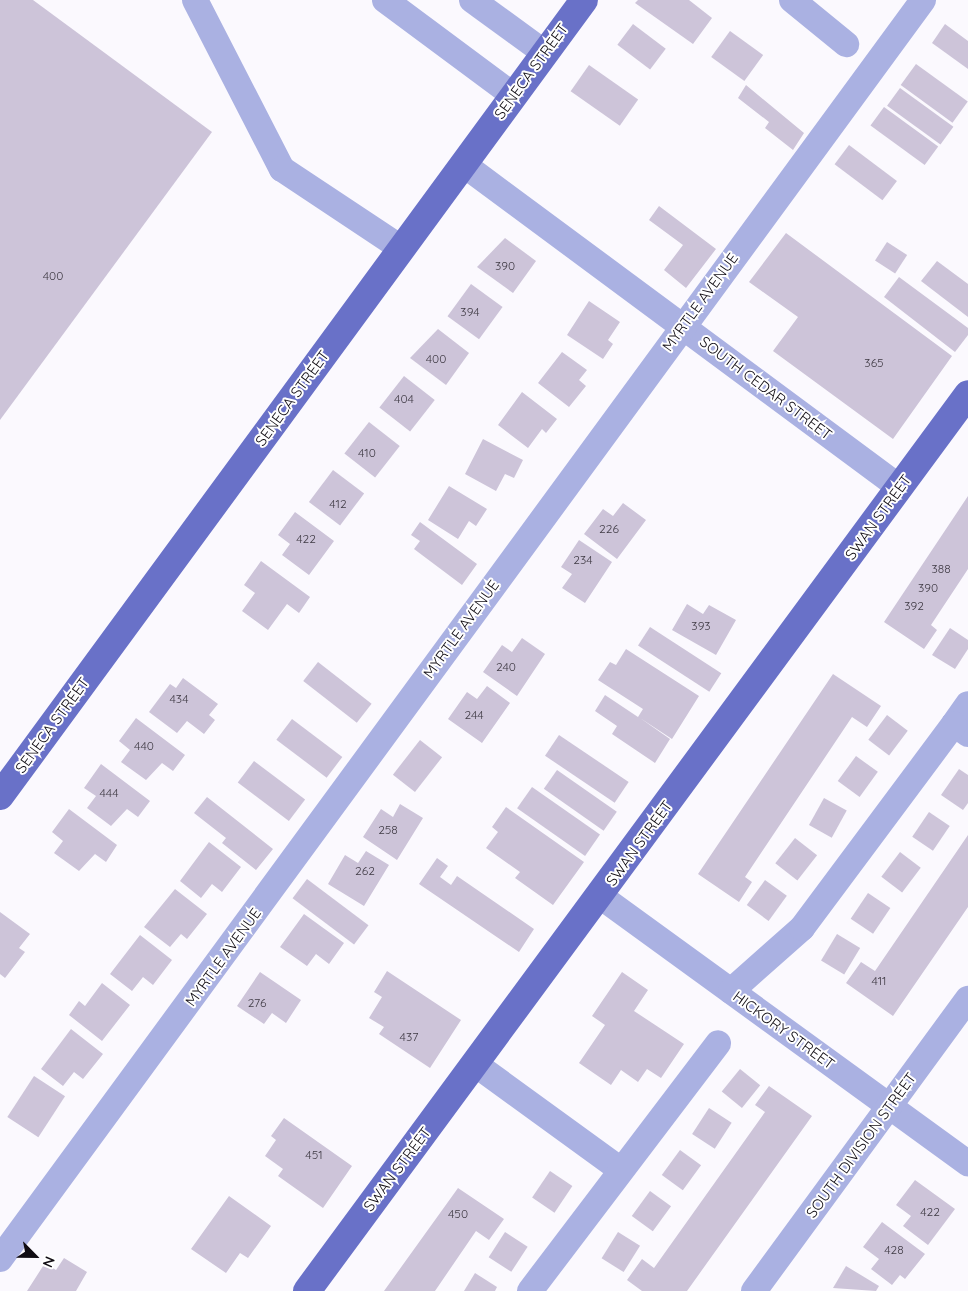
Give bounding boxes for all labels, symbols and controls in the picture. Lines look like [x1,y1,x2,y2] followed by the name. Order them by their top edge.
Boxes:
[490,20,572,122] street label: SENECA STREET
[658,249,742,355] street label: MYRTLE AVENUE
[495,259,515,273] house number: 390
[43,269,63,283] house number: 400
[460,305,480,319] house number: 394
[696,332,836,444] street label: SOUTH CEDAR STREET
[251,347,333,449] street label: SENECA STREET
[426,352,446,366] house number: 400
[864,356,884,370] house number: 365
[394,392,414,406] house number: 404
[358,446,376,460] house number: 410
[841,471,915,563] street label: SWAN STREET
[329,497,347,511] house number: 412
[599,522,619,536] house number: 226
[296,532,316,546] house number: 422
[573,553,593,567] house number: 234
[931,562,951,576] house number: 388
[419,576,503,682] street label: MYRTLE AVENUE
[918,581,938,595] house number: 390
[904,599,924,613] house number: 392
[691,619,711,633] house number: 393
[496,660,516,674] house number: 240
[11,674,93,776] street label: SENECA STREET
[170,692,188,706] house number: 434
[464,708,484,722] house number: 244
[134,739,154,753] house number: 440
[100,786,118,800] house number: 444
[602,797,676,889] street label: SWAN STREET
[378,823,398,837] house number: 258
[355,864,375,878] house number: 262
[181,904,265,1010] street label: MYRTLE AVENUE
[871,974,887,988] house number: 411
[730,987,838,1073] street label: HICKORY STREET
[248,996,266,1010] house number: 276
[400,1030,418,1044] house number: 437
[802,1069,920,1221] street label: SOUTH DIVISION STREET
[359,1123,435,1215] street label: SWAN STREET
[305,1148,323,1162] house number: 451
[920,1205,940,1219] house number: 422
[448,1207,468,1221] house number: 450
[10,1231,60,1281] north arrow
[884,1243,904,1257] house number: 428
[39,1254,59,1270] text: N

